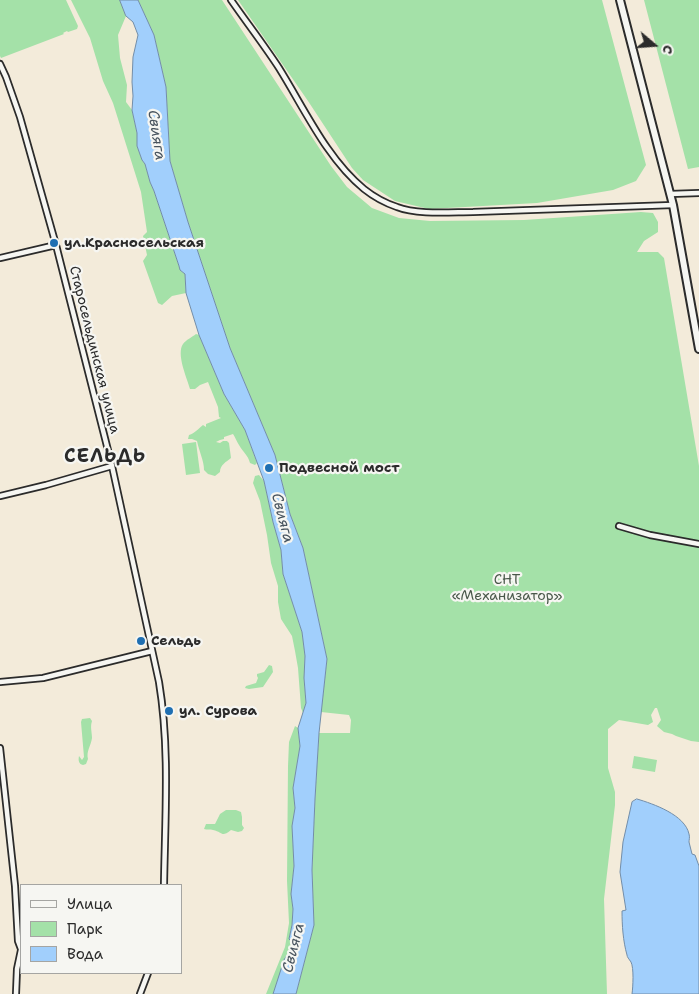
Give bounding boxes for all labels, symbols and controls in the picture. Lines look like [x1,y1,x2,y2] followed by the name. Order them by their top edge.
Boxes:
[629,20,679,70] north arrow
[658,43,678,57] text: С
[143,109,169,161] water label: Свияга
[64,235,204,251] place label: ул.Красносельская
[48,237,60,249] marker: ул.Красносельская
[65,264,123,436] street label: Старосельдинская улица
[63,446,147,468] district label: СЕЛЬДЬ
[279,460,400,476] place label: Подвесной мост
[263,462,275,474] marker: Подвесной мост
[267,491,297,545] water label: Свияга
[452,572,562,604] park label: СНТ «Механизатор»
[151,633,201,649] place label: Сельдь
[135,635,147,647] marker: Сельдь
[179,703,257,719] place label: ул. Сурова
[163,705,175,717] marker: ул. Сурова
[20,884,182,974] legend
[67,894,112,914] text: Улица
[67,919,103,939] text: Парк
[279,921,309,975] water label: Свияга
[67,944,103,964] text: Вода

